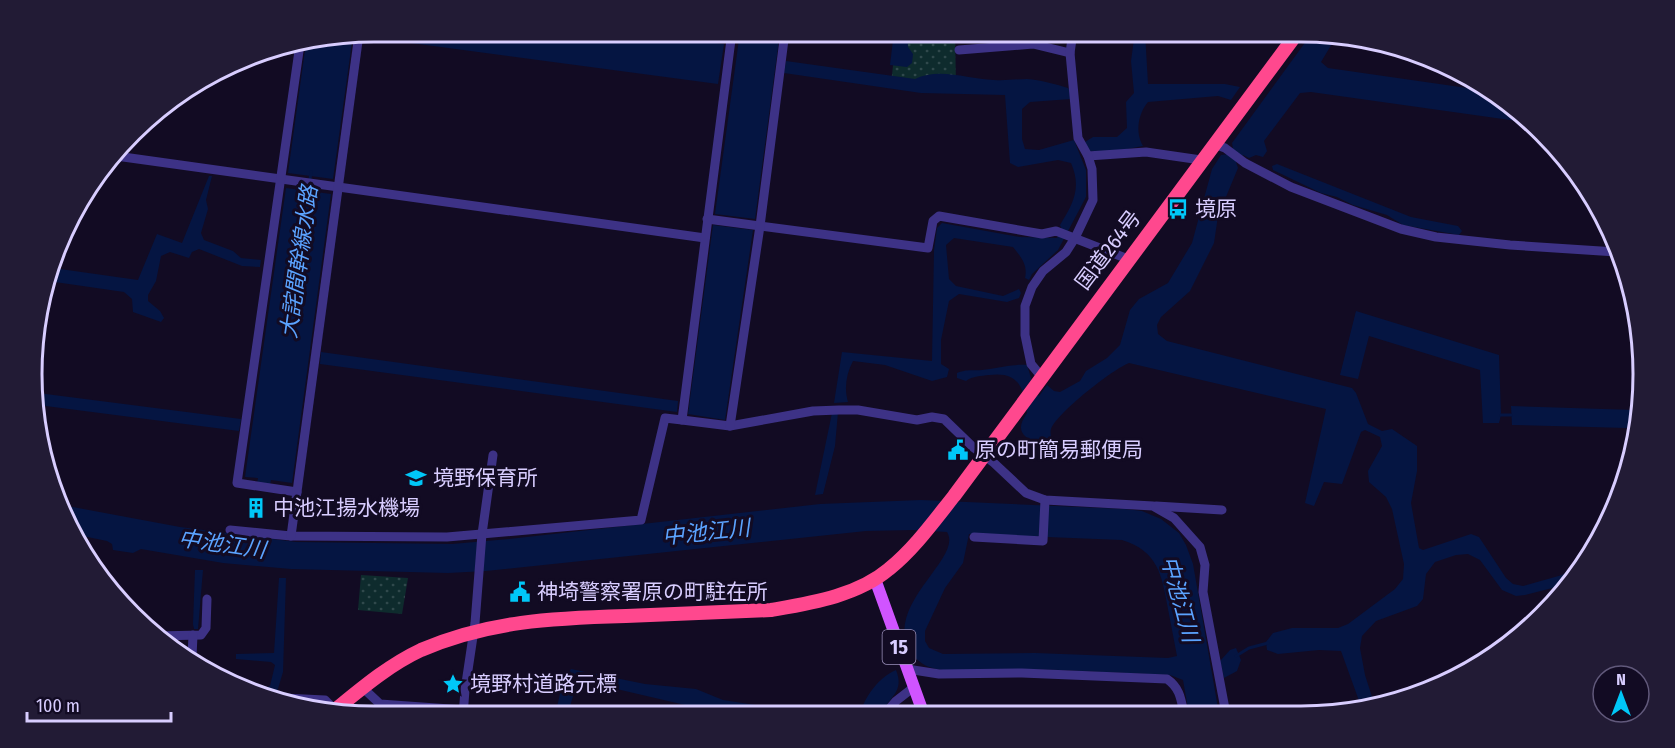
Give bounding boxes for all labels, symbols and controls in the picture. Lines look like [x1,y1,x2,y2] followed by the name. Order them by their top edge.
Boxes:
[275,182,323,340] water label: 大詫間幹線水路
[1195,196,1237,222] place label: 境原
[1166,197,1190,221] bus stop icon: 境原
[1070,205,1146,295] street label: 国道264号
[975,437,1143,463] place label: 原の町簡易郵便局
[946,438,970,462] public building icon: 原の町簡易郵便局
[433,465,538,491] place label: 境野保育所
[404,466,428,490] school or university icon: 境野保育所
[273,495,420,521] place label: 中池江揚水機場
[244,496,268,520] building icon: 中池江揚水機場
[661,514,753,550] water label: 中池江川
[177,525,269,564] water label: 中池江川
[1156,553,1205,647] water label: 中池江川
[537,579,768,605] place label: 神埼警察署原の町駐在所
[508,580,532,604] public building icon: 神埼警察署原の町駐在所
[882,630,916,664] road number: 15
[1591,664,1651,724] north arrow
[1616,670,1626,689] text: N
[470,671,617,697] place label: 境野村道路元標
[441,672,465,696] place icon: 境野村道路元標
[27,685,171,723] scale bar
[36,695,80,717] text: 100 m

